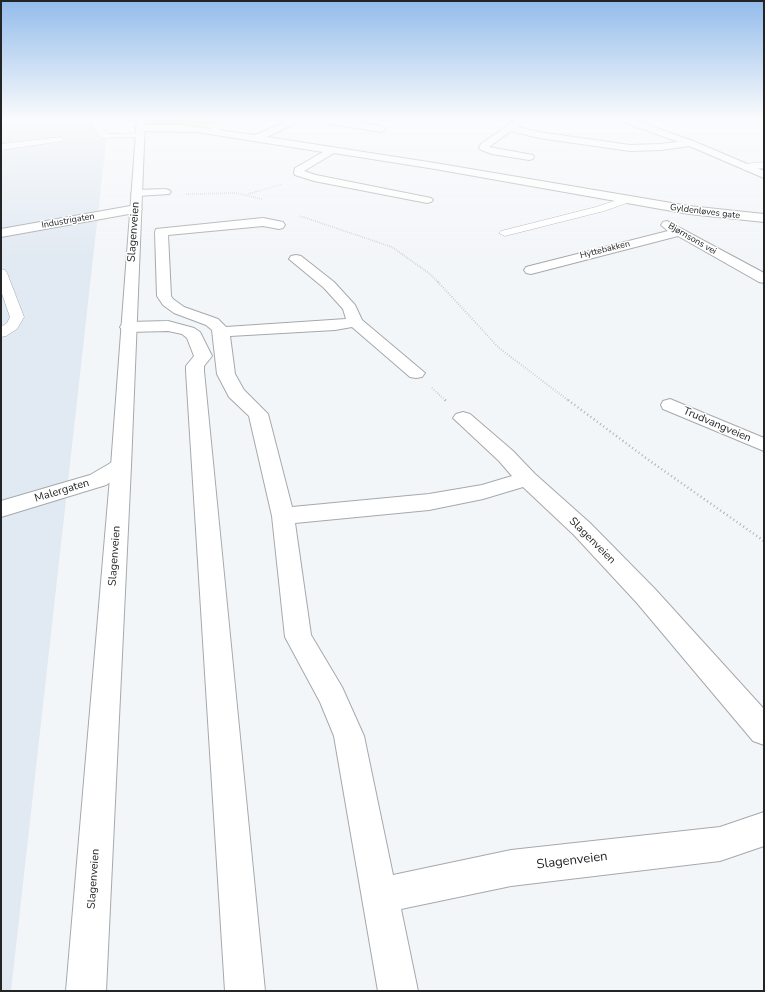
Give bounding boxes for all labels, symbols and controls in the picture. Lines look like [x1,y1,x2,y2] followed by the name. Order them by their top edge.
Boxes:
[125,201,143,263] street label: Slagenveien
[669,202,741,222] street label: Gyldenløves gate
[41,211,95,231] street label: Industrigaten
[666,221,718,257] street label: Bjørnsons vei
[579,239,631,261] street label: Hyttebakken
[681,405,753,445] street label: Trudvangveien
[33,476,91,506] street label: Malergaten
[566,515,618,567] street label: Slagenveien
[106,525,124,587] street label: Slagenveien
[85,848,103,910] street label: Slagenveien
[536,849,608,873] street label: Slagenveien

